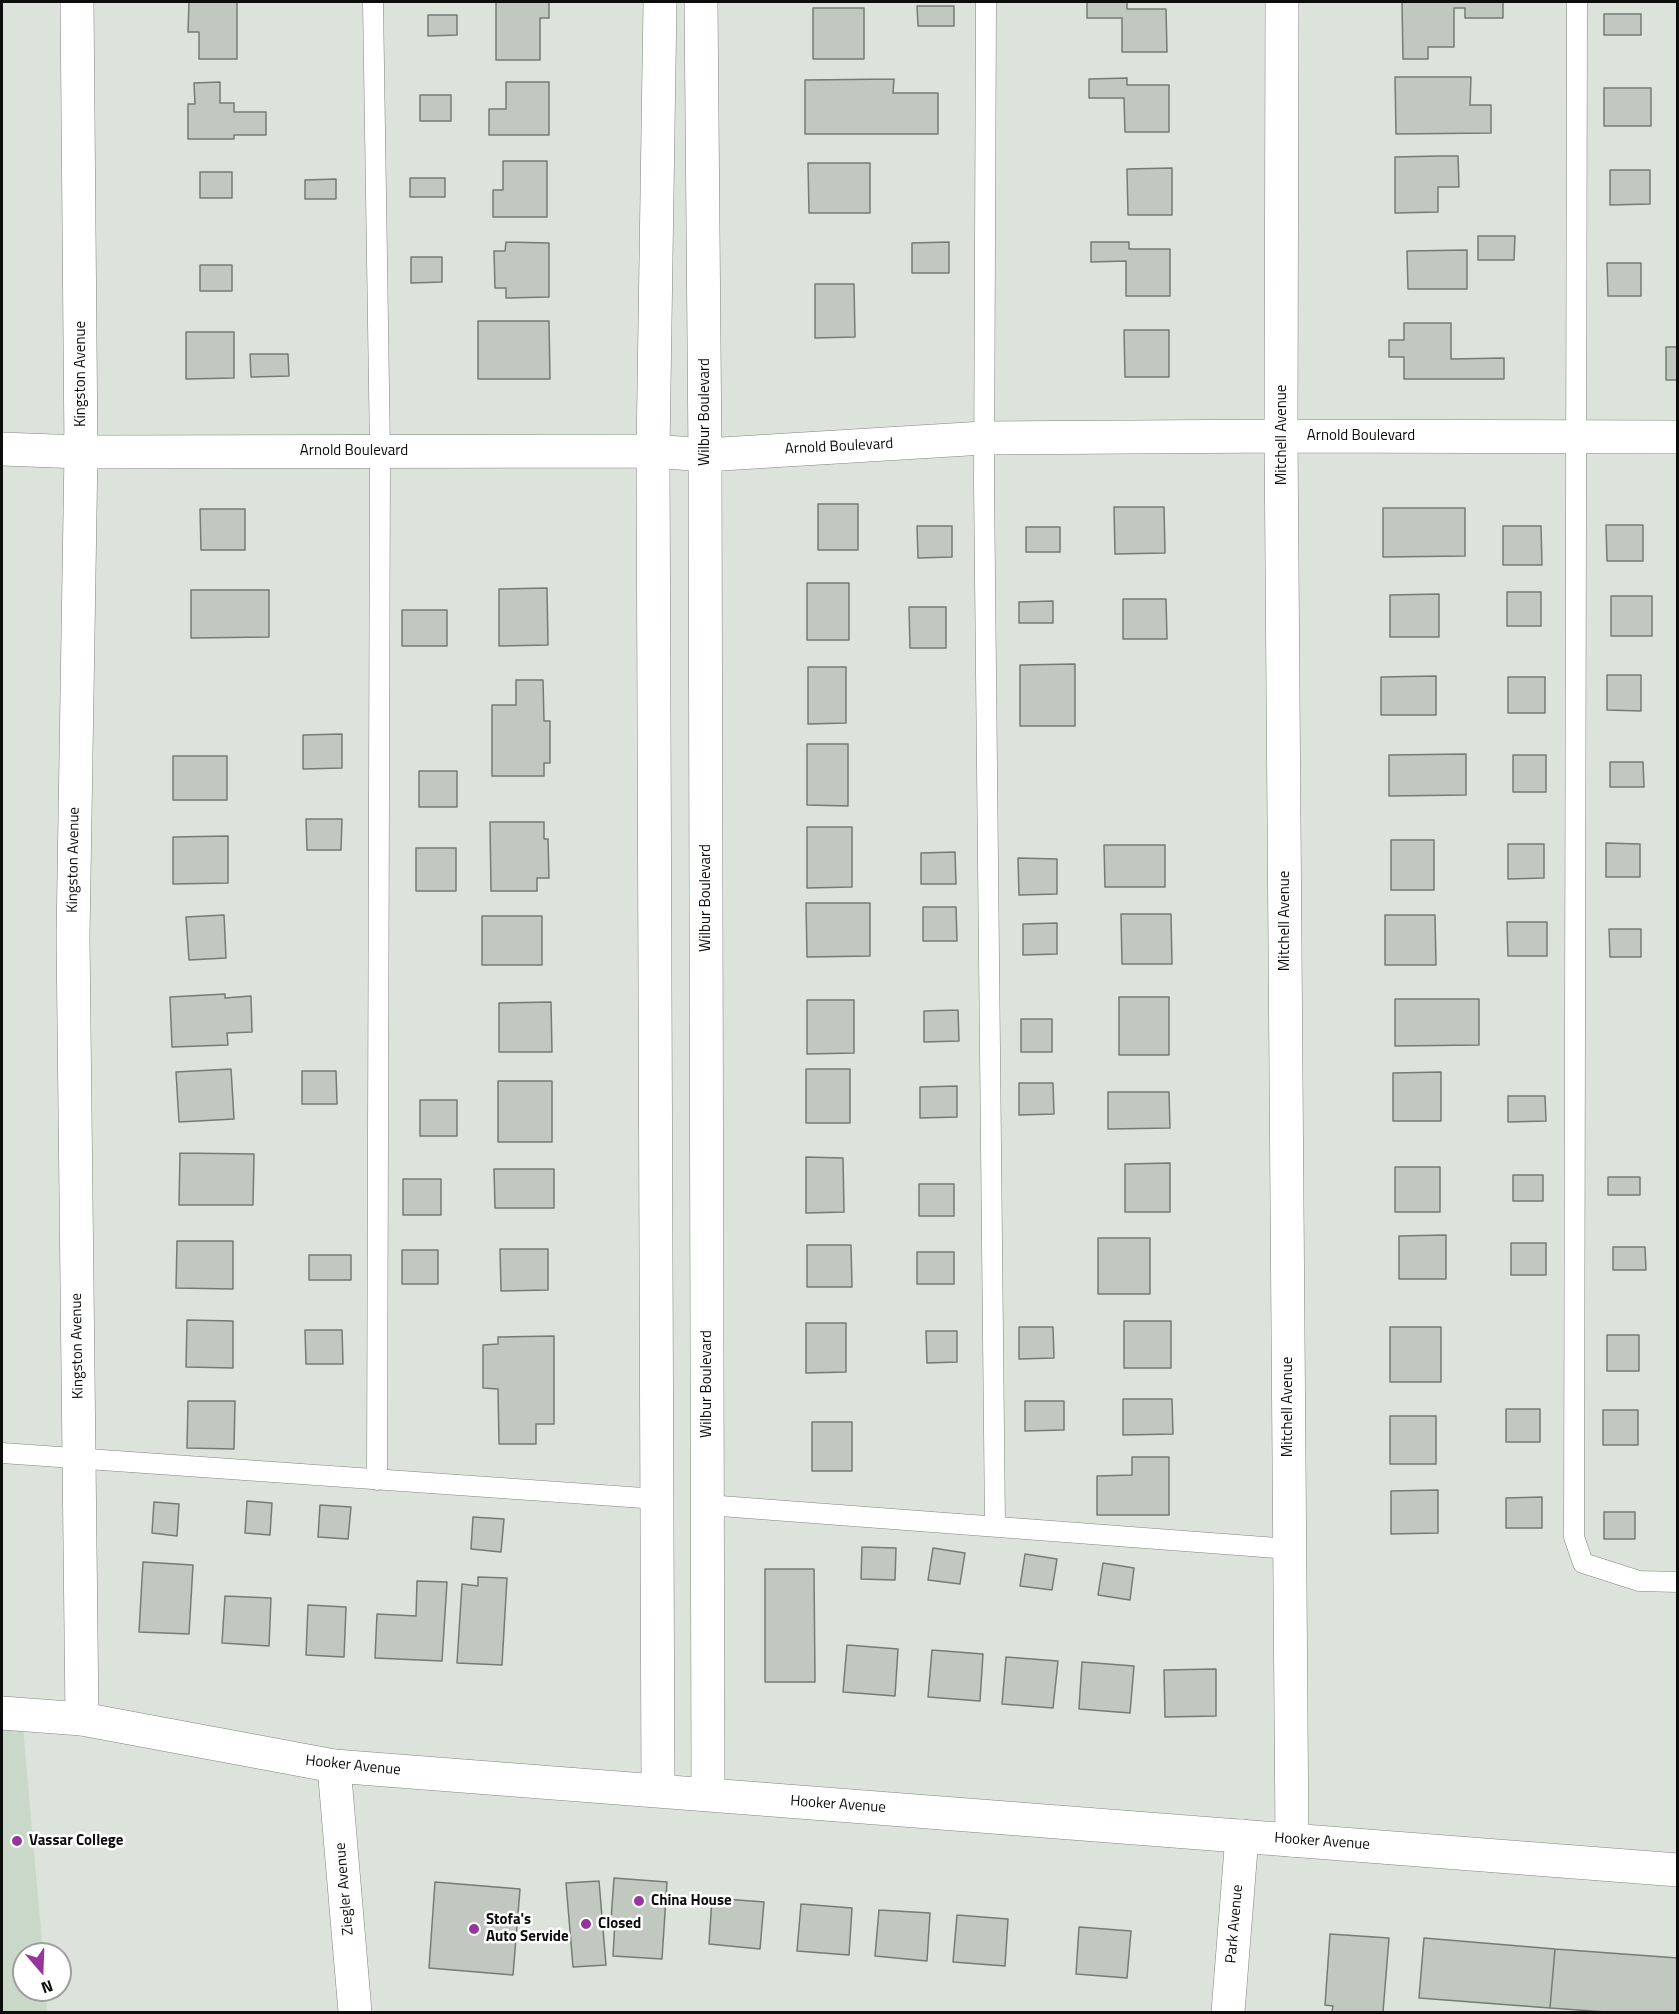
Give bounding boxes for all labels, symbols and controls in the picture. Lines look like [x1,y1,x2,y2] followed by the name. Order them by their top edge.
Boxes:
[72,321,90,427] street label: Kingston Avenue
[696,358,714,466] street label: Wilbur Boulevard
[1273,385,1291,485] street label: Mitchell Avenue
[1307,427,1415,445] street label: Arnold Boulevard
[784,435,894,459] street label: Arnold Boulevard
[300,442,408,460] street label: Arnold Boulevard
[64,807,84,913] street label: Kingston Avenue
[697,844,715,952] street label: Wilbur Boulevard
[1276,871,1294,971] street label: Mitchell Avenue
[68,1293,88,1399] street label: Kingston Avenue
[698,1330,716,1438] street label: Wilbur Boulevard
[1279,1357,1297,1457] street label: Mitchell Avenue
[304,1752,402,1780] street label: Hooker Avenue
[790,1793,886,1817] street label: Hooker Avenue
[1274,1830,1370,1854] street label: Hooker Avenue
[29,1832,123,1850] place label: Vassar College
[10,1834,24,1848] marker: Vassar College
[332,1842,358,1936] street label: Ziegler Avenue
[1223,1884,1247,1964] street label: Park Avenue
[651,1892,732,1910] place label: China House
[632,1894,646,1908] marker: China House
[486,1911,569,1946] place label: Stofa's Auto Servide
[598,1915,641,1933] place label: Closed
[579,1917,593,1931] marker: Closed
[467,1922,481,1936] marker: Stofa's Auto Servide
[12,1942,72,2002] north arrow
[38,1974,56,2000] text: N

